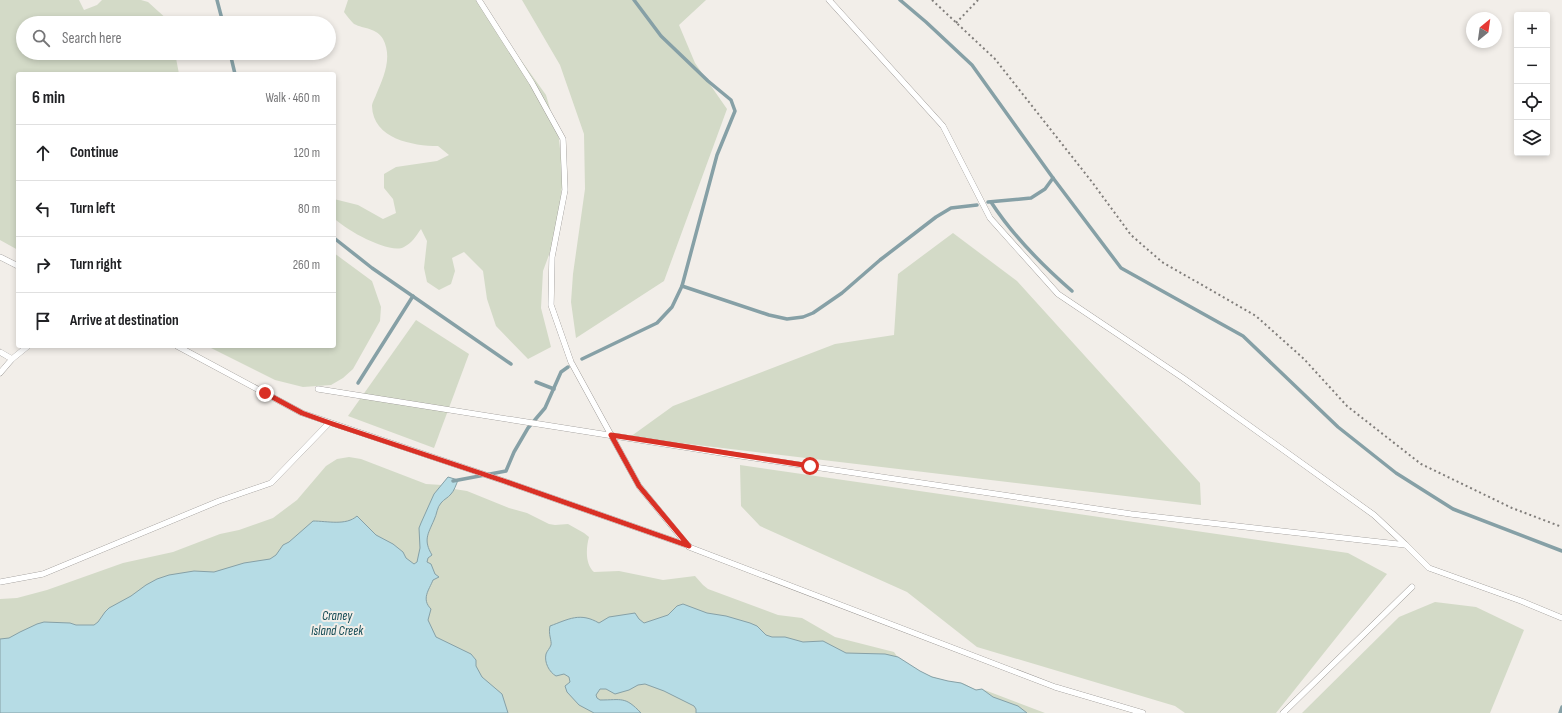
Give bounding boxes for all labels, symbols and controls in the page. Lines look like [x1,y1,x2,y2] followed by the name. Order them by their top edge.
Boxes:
[1466,12,1502,48] north arrow
[1514,12,1550,156] map controls
[1514,12,1550,48] button: +
[16,16,336,60] search box
[30,27,52,49] icon: search
[62,29,122,48] text: Search here
[1514,48,1550,84] button: −
[1514,84,1550,120] button: locate
[32,88,65,108] text: 6 min
[265,90,320,106] text: Walk · 460 m
[1514,120,1550,156] button: layers
[32,142,54,164] icon: ahead
[70,143,119,162] text: Continue
[294,145,320,161] text: 120 m
[32,198,54,220] icon: left
[70,199,115,218] text: Turn left
[298,201,320,217] text: 80 m
[32,254,54,276] icon: right
[70,255,122,274] text: Turn right
[293,257,320,273] text: 260 m
[32,310,54,332] icon: arrive
[70,311,179,330] text: Arrive at destination
[256,384,274,402] route end
[801,457,819,475] route start
[311,608,364,639] water label: Craney Island Creek

